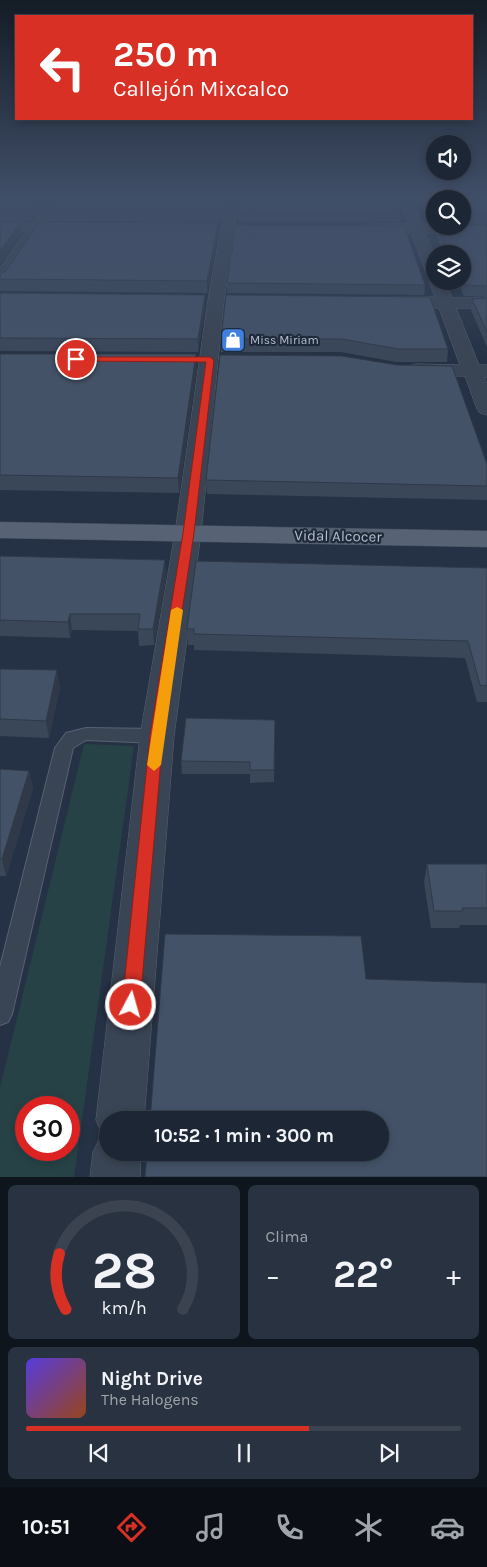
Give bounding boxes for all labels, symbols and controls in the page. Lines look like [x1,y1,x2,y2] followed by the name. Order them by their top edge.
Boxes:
[113,34,219,75] text: 250 m
[30,35,95,100] icon: left
[113,76,289,102] text: Callejón Mixcalco
[426,135,471,290] map controls
[426,135,471,180] button: sound
[426,190,471,235] button: search
[426,245,471,290] button: layers
[220,327,246,353] shop icon: Miss Miriam
[250,333,319,347] place label: Miss Miriam
[55,338,97,380] pin
[62,345,90,373] icon: arrive
[294,526,382,546] street label: Vidal Alcocer
[104,978,156,1030] position arrow
[15,1096,80,1161] speed limit sign: 30
[154,1125,334,1147] text: 10:52 · 1 min · 300 m
[266,1227,308,1246] text: Clima
[91,1240,156,1301] text: 28
[333,1252,394,1297] text: 22°
[266,1259,280,1292] text: −
[446,1259,461,1292] text: +
[101,1298,146,1319] text: km/h
[101,1368,203,1390] text: Night Drive
[101,1390,199,1409] text: The Halogens
[85,1439,113,1467] icon: previous
[230,1439,258,1467] icon: pause
[375,1439,403,1467] icon: next
[114,1510,149,1545] icon: directions
[193,1510,228,1545] icon: music
[272,1510,307,1545] icon: phone
[351,1510,386,1545] icon: climate
[430,1510,465,1545] icon: car
[22,1514,70,1540] text: 10:51

